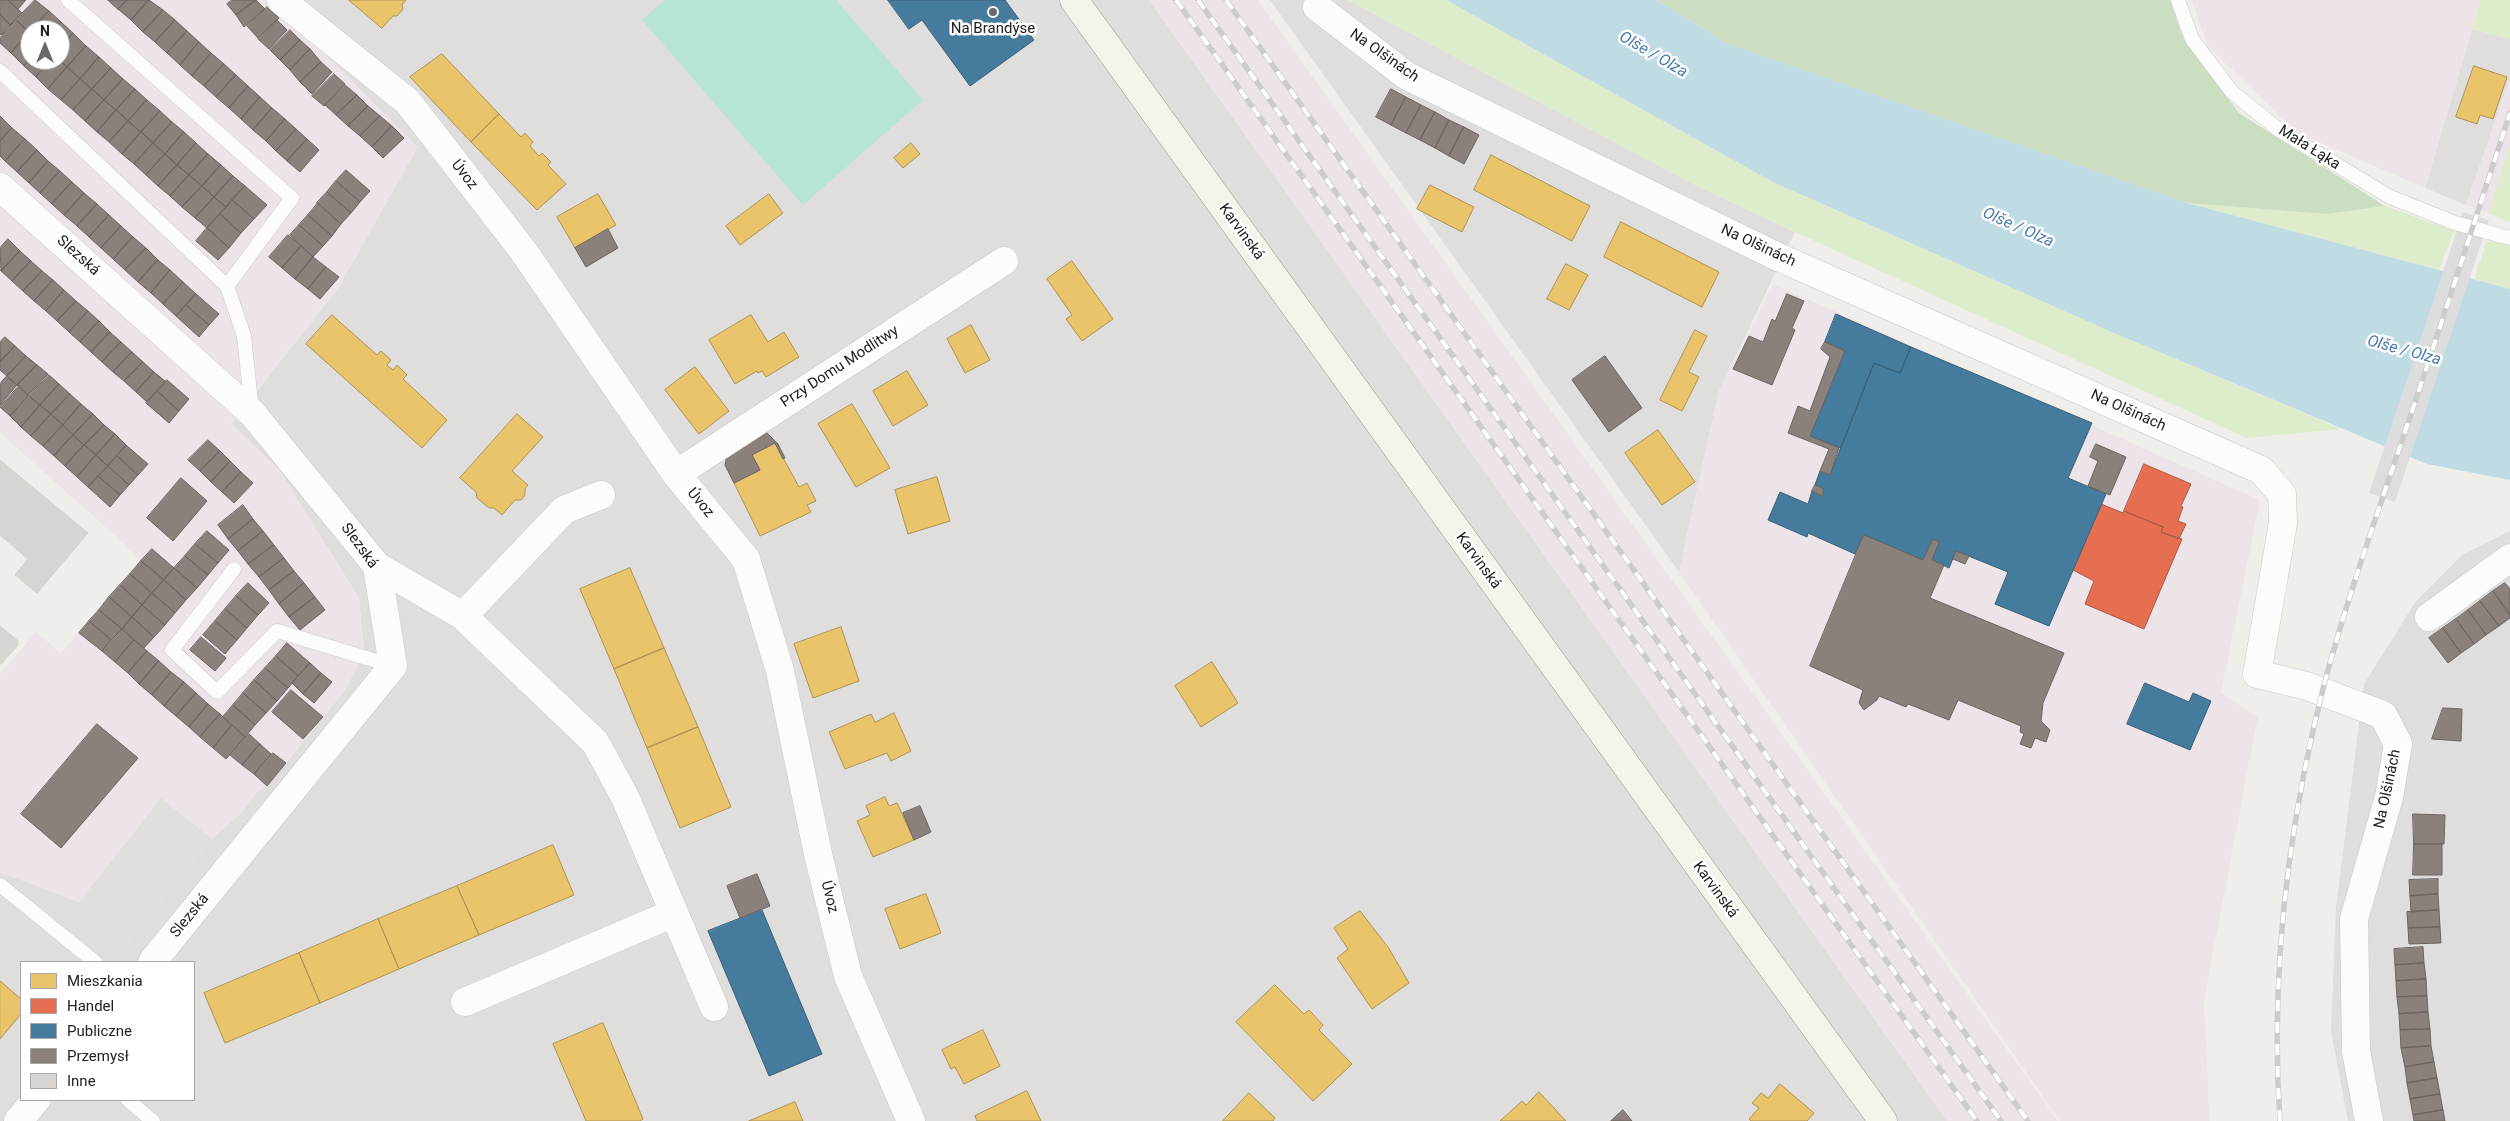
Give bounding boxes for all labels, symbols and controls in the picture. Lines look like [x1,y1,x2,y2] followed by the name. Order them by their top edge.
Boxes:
[987,6,999,18] marker: Na Brandýse
[20,20,70,70] north arrow
[951,20,1035,38] place label: Na Brandýse
[40,23,50,39] text: N
[1346,26,1422,86] street label: Na Olšinách
[1615,28,1691,82] water label: Olše / Olza
[2275,122,2343,174] street label: Mała Łąka
[447,157,481,193] street label: Úvoz
[1214,200,1268,264] street label: Karvinská
[1980,204,2056,252] water label: Olše / Olza
[1718,221,1798,271] street label: Na Olšinách
[53,232,103,280] street label: Slezská
[778,322,902,412] street label: Przy Domu Modlitwy
[2365,332,2443,370] water label: Olše / Olza
[2088,386,2168,436] street label: Na Olšinách
[683,485,717,521] street label: Úvoz
[337,520,381,572] street label: Slezská
[1451,529,1505,593] street label: Karvinská
[2371,748,2405,830] street label: Na Olšinách
[1688,858,1742,922] street label: Karvinská
[816,879,842,915] street label: Úvoz
[167,890,213,942] street label: Slezská
[20,961,195,1101] legend
[67,972,143,990] text: Mieszkania
[67,997,114,1015] text: Handel
[67,1022,132,1040] text: Publiczne
[67,1047,129,1065] text: Przemysł
[67,1072,96,1090] text: Inne

